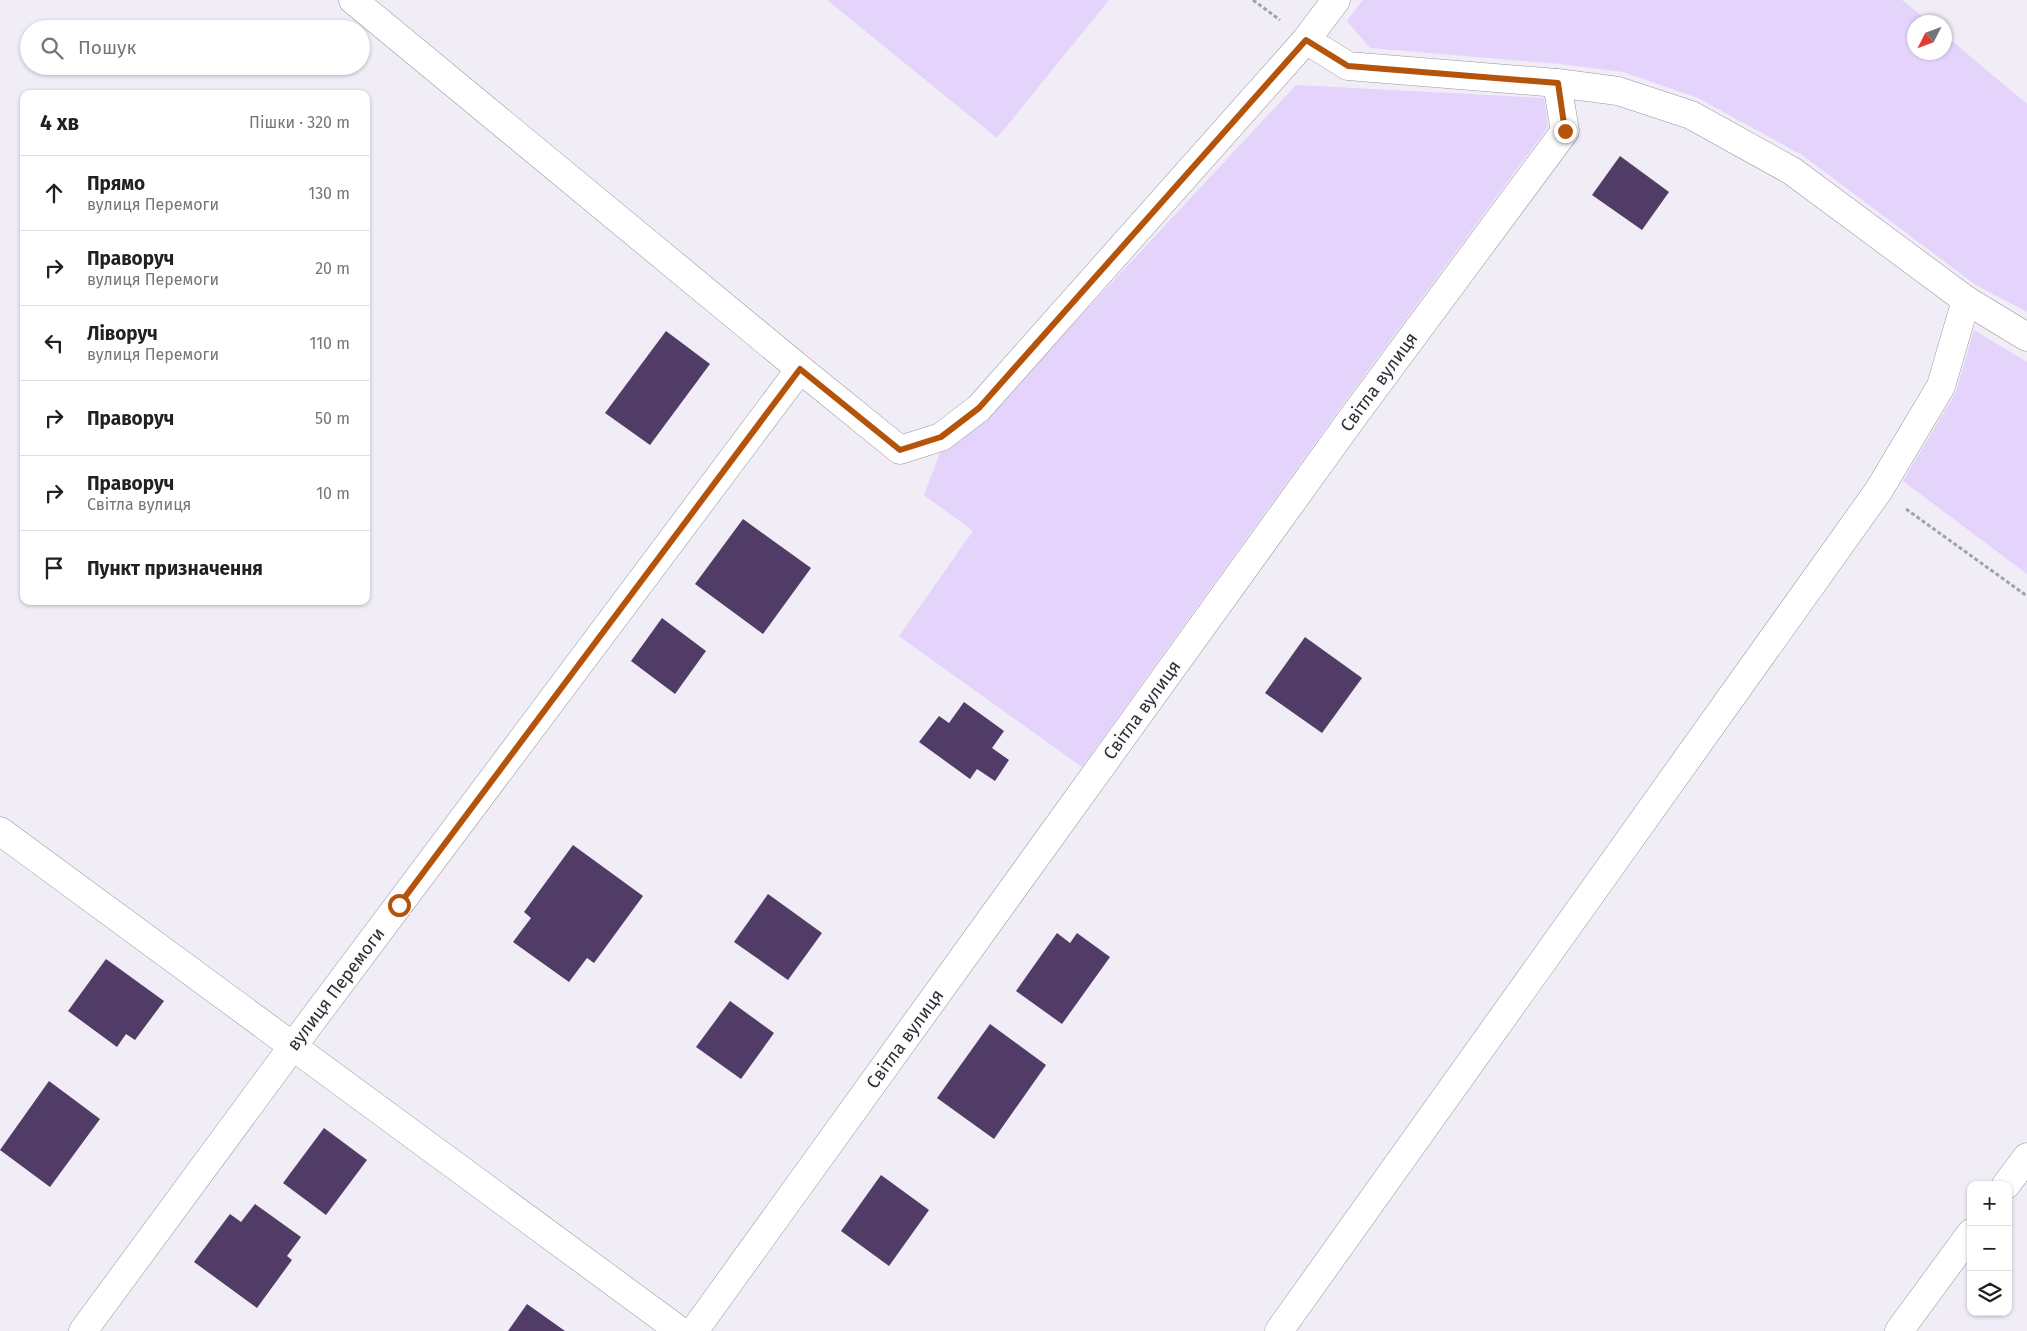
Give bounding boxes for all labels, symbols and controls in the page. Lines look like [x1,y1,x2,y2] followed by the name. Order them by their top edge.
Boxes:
[1907,15,1952,60] north arrow
[20,20,370,75] search box
[38,34,66,62] icon: search
[78,36,136,59] text: Пошук
[40,110,79,136] text: 4 хв
[249,113,350,132] text: Пішки · 320 m
[1554,120,1577,143] route end
[87,172,145,195] text: Прямо
[40,179,68,207] icon: ahead
[308,184,350,203] text: 130 m
[87,195,219,214] text: вулиця Перемоги
[87,247,174,270] text: Праворуч
[40,254,68,282] icon: right
[315,259,350,278] text: 20 m
[87,270,219,289] text: вулиця Перемоги
[87,322,158,345] text: Ліворуч
[1336,328,1422,436] street label: Світла вулиця
[40,329,68,357] icon: left
[309,334,350,353] text: 110 m
[87,345,219,364] text: вулиця Перемоги
[40,404,68,432] icon: right
[87,407,174,430] text: Праворуч
[315,409,350,428] text: 50 m
[87,472,174,495] text: Праворуч
[40,479,68,507] icon: right
[316,484,350,503] text: 10 m
[87,495,191,514] text: Світла вулиця
[40,554,68,582] icon: arrive
[87,557,263,580] text: Пункт призначення
[1099,656,1185,764] street label: Світла вулиця
[388,894,411,917] route start
[283,923,389,1055] street label: вулиця Перемоги
[862,985,948,1093] street label: Світла вулиця
[1967,1181,2012,1316] map controls
[1967,1181,2012,1226] button: +
[1967,1226,2012,1271] button: −
[1967,1271,2012,1316] button: layers

